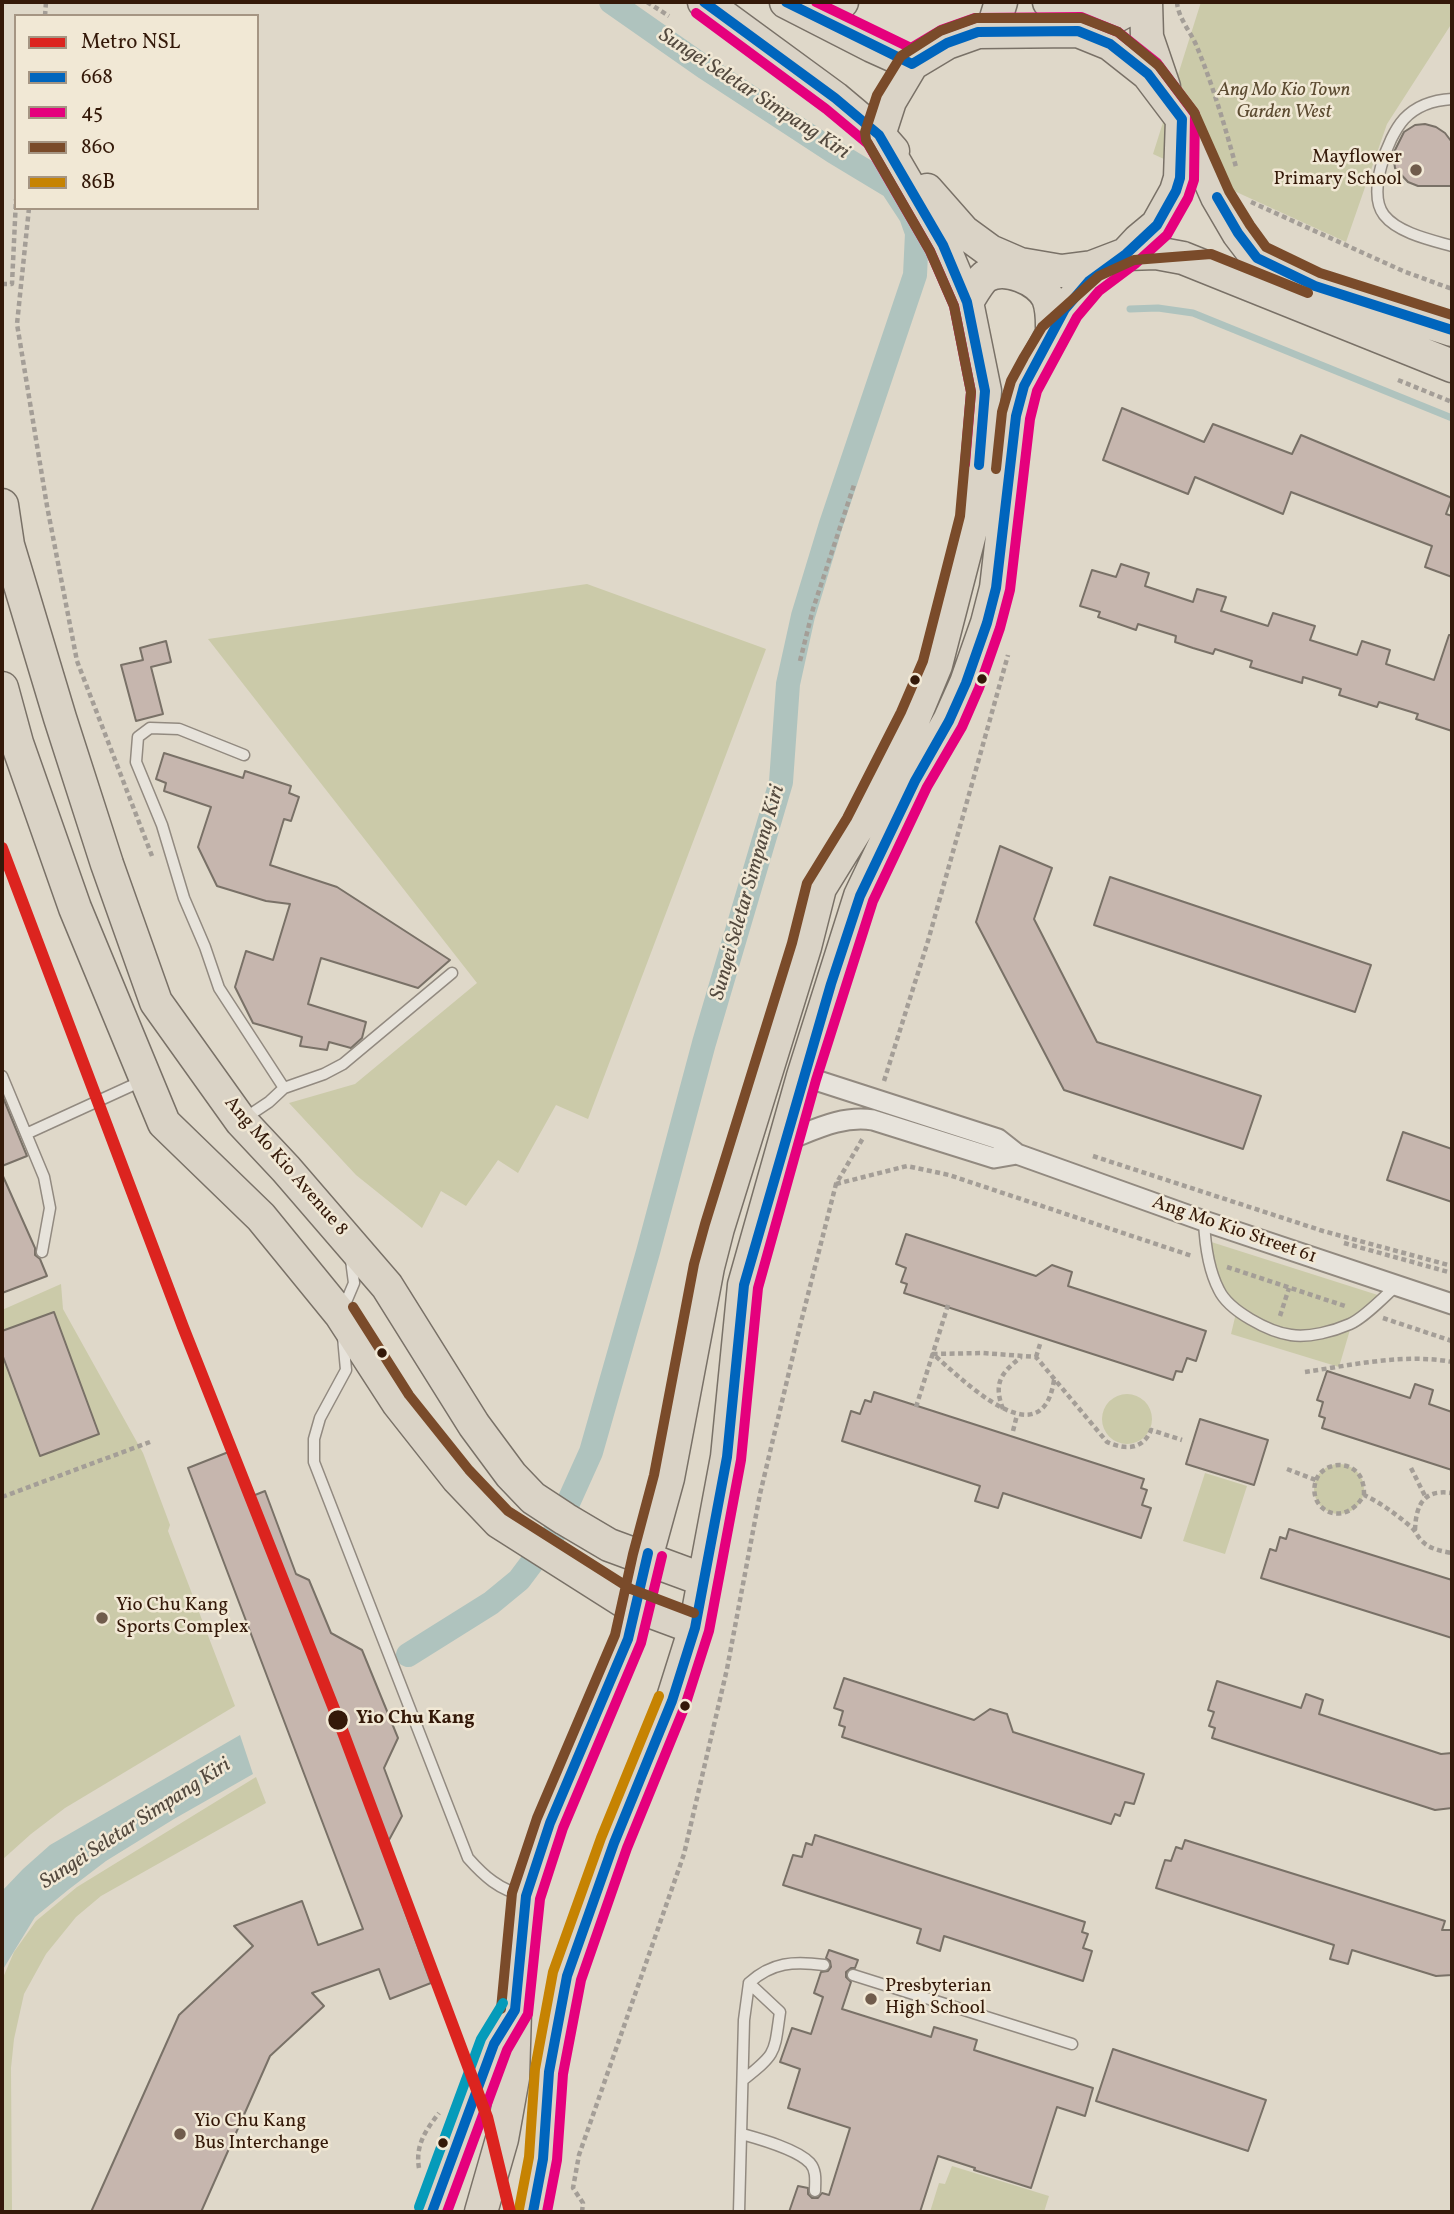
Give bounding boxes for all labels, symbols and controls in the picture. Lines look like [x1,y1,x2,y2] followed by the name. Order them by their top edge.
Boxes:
[14,14,259,210] legend
[653,24,853,166] water label: Sungei Seletar Simpang Kiri
[81,28,181,57] text: Metro NSL
[81,63,113,92] text: 668
[1218,81,1350,125] park label: Ang Mo Kio Town Garden West
[81,98,103,127] text: 45
[81,133,115,162] text: 860
[1273,148,1402,192] place label: Mayflower Primary School
[1408,162,1424,178] marker: Mayflower Primary School
[81,168,115,197] text: 86B
[975,672,989,686] unlabelled marker
[908,673,922,687] unlabelled marker
[706,783,792,1003] water label: Sungei Seletar Simpang Kiri
[218,1093,352,1241] street label: Ang Mo Kio Avenue 8
[1149,1192,1319,1270] street label: Ang Mo Kio Street 61
[375,1346,389,1360] unlabelled marker
[116,1596,249,1640] place label: Yio Chu Kang Sports Complex
[94,1610,110,1626] marker: Yio Chu Kang Sports Complex
[678,1699,692,1713] unlabelled marker
[326,1708,350,1732] marker: Yio Chu Kang
[356,1709,475,1731] place label: Yio Chu Kang
[36,1754,236,1896] water label: Sungei Seletar Simpang Kiri
[885,1977,992,2021] place label: Presbyterian High School
[863,1991,879,2007] marker: Presbyterian High School
[194,2112,329,2156] place label: Yio Chu Kang Bus Interchange
[172,2126,188,2142] marker: Yio Chu Kang Bus Interchange
[436,2136,450,2150] unlabelled marker

